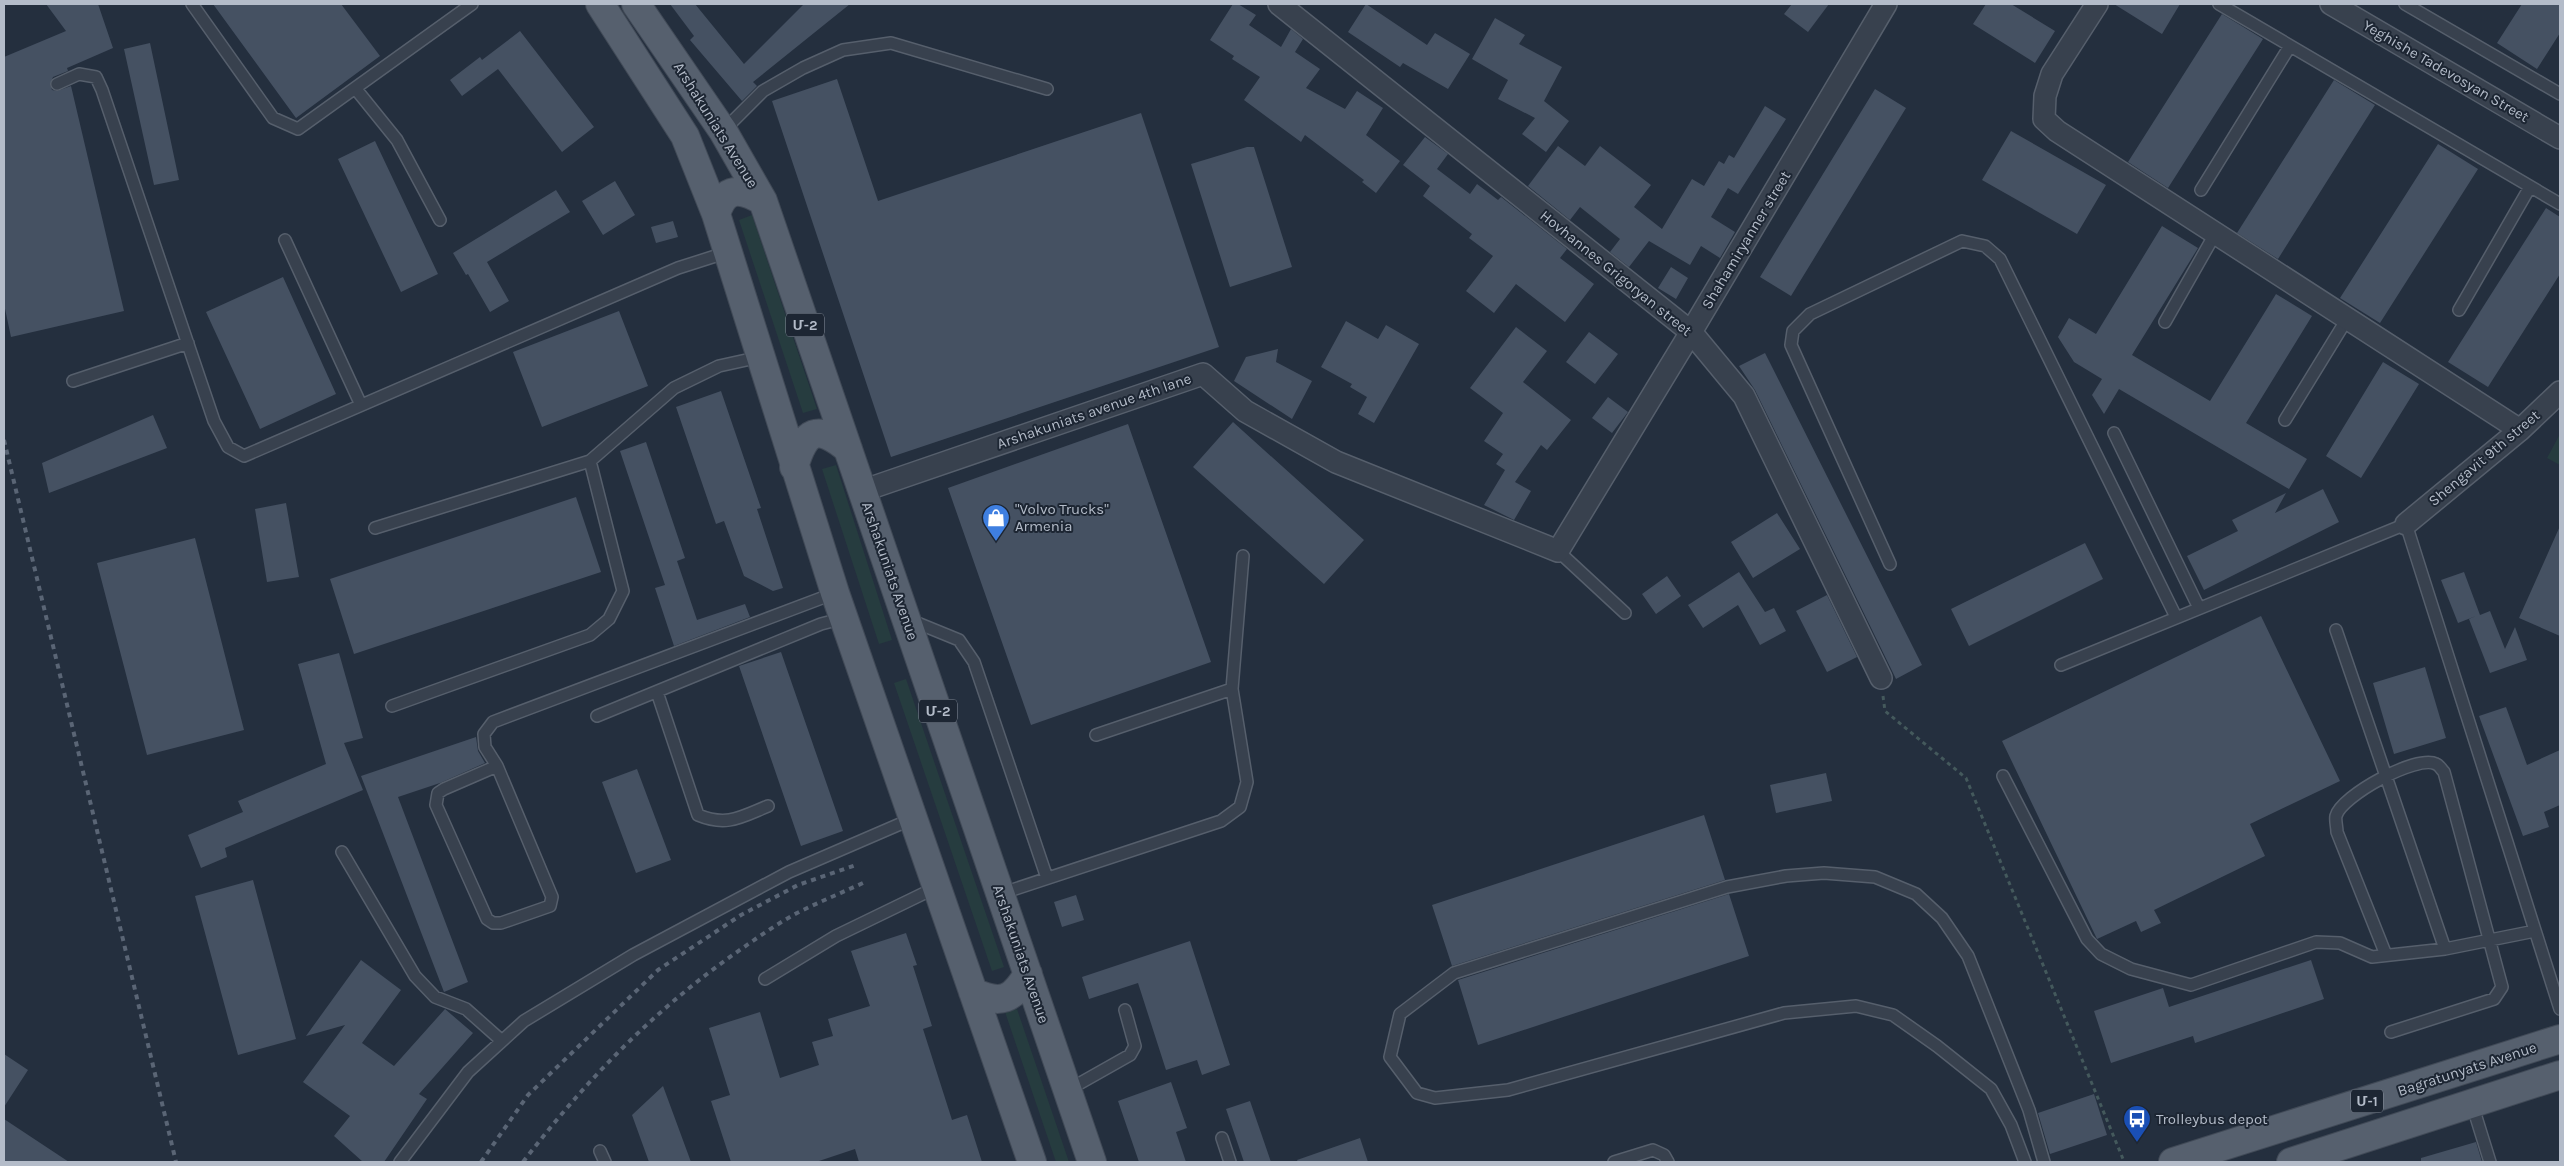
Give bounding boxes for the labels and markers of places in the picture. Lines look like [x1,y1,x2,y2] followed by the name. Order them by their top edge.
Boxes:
[1015,500,1109,535] place label: "Volvo Trucks" Armenia
[981,503,1011,542] shop icon: "Volvo Trucks" Armenia
[2122,1104,2152,1143] bus stop icon: Trolleybus depot
[2156,1110,2268,1128] place label: Trolleybus depot

